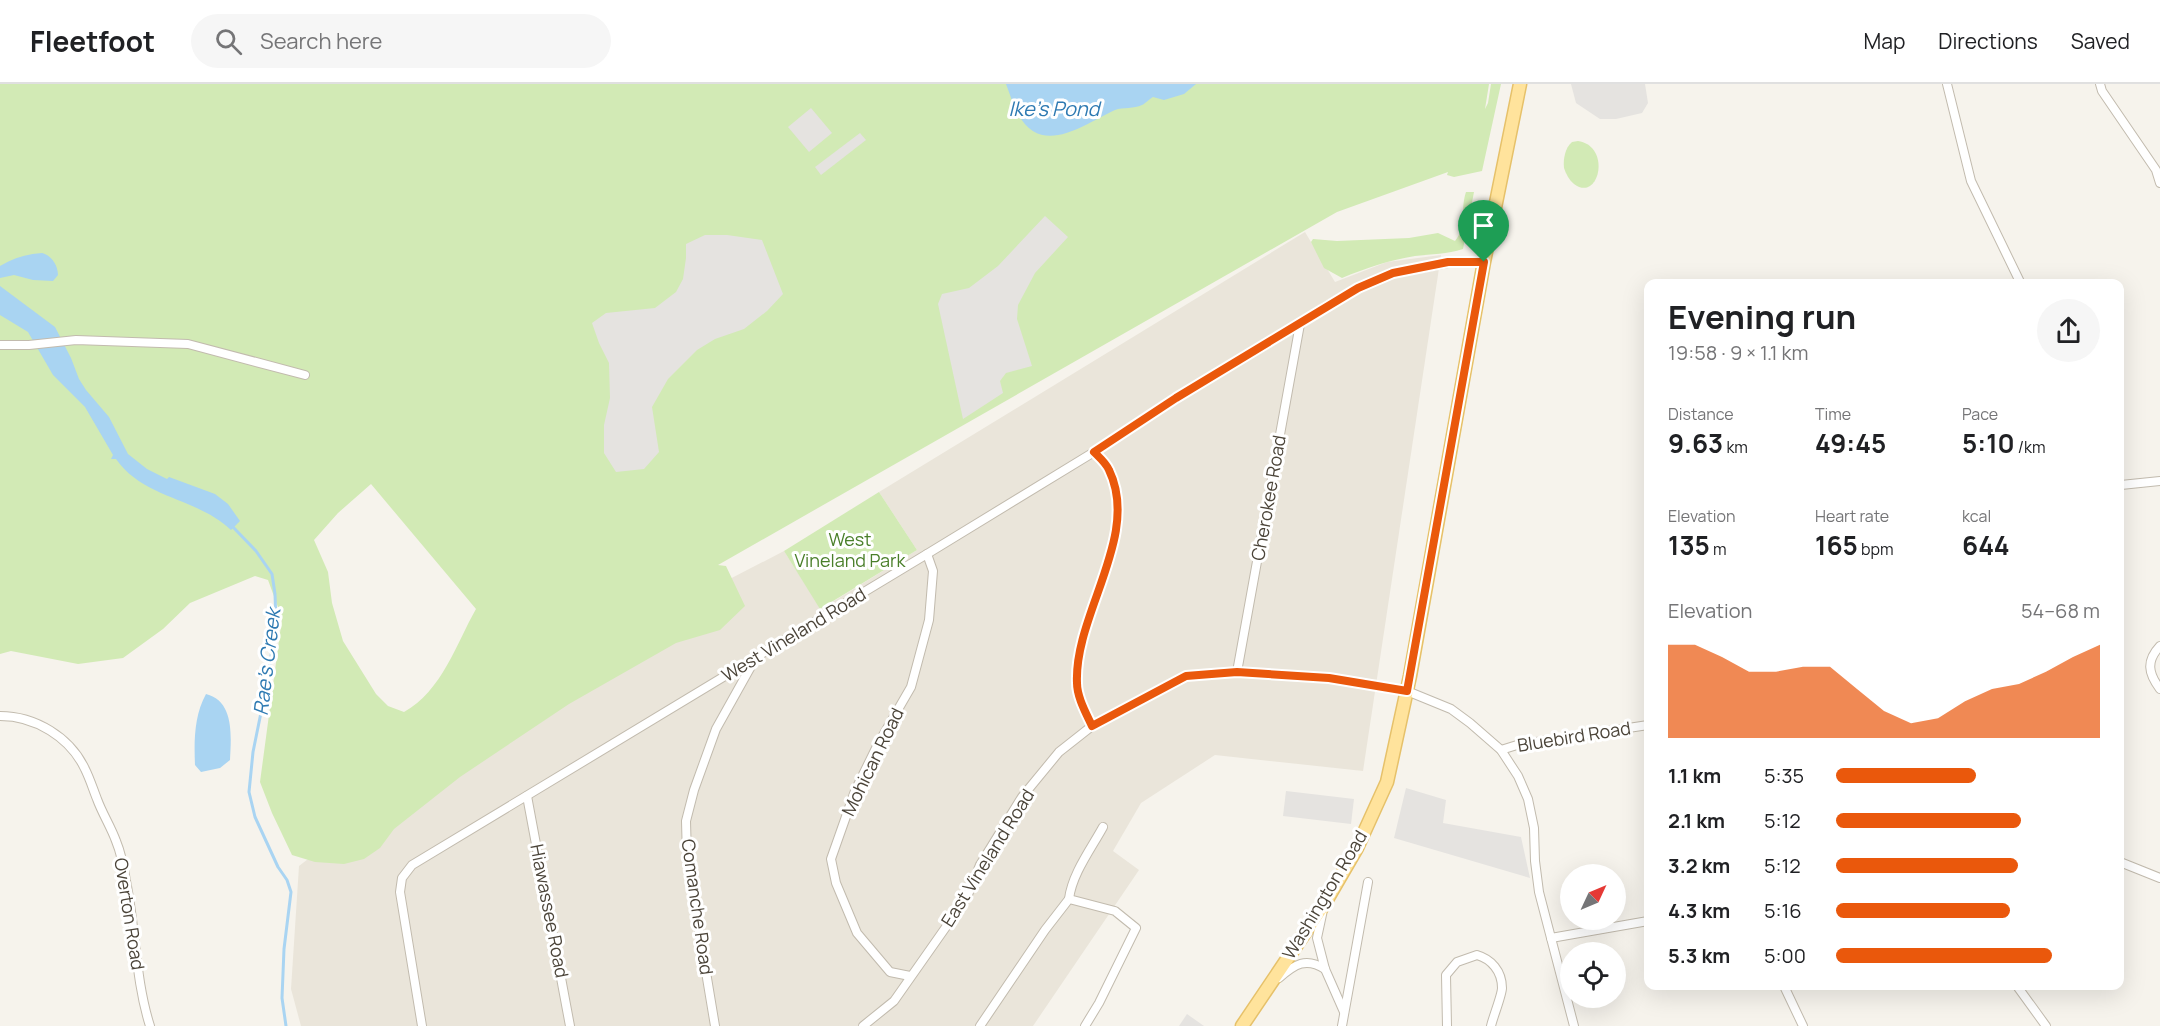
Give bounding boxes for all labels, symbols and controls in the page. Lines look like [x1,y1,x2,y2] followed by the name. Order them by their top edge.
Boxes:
[191,14,611,68] search box
[30,22,155,60] text: Fleetfoot
[212,25,245,58] icon: search
[260,26,382,56] text: Search here
[1864,27,1905,55] text: Map
[1938,27,2038,55] text: Directions
[2071,27,2130,55] text: Saved
[1009,95,1103,122] water label: Ike's Pond
[1458,200,1509,262] pin
[1467,209,1500,242] icon: arrive
[1668,294,1856,339] text: Evening run
[2037,299,2100,362] button: share
[1668,339,1808,366] text: 19:58 · 9 × 1.1 km
[1668,403,1734,425] text: Distance
[1815,403,1851,425] text: Time
[1962,403,1998,425] text: Pace
[1668,425,1723,461] text: 9.63
[1815,425,1886,461] text: 49:45
[1962,425,2015,461] text: 5:10
[1245,433,1291,562] street label: Cherokee Road
[1723,436,1748,458] text: km
[2015,436,2046,458] text: /km
[1668,505,1736,527] text: Elevation
[1815,505,1889,527] text: Heart rate
[1962,505,1991,527] text: kcal
[795,527,906,572] park label: West Vineland Park
[1668,527,1710,563] text: 135
[1815,527,1858,563] text: 165
[1962,527,2009,563] text: 644
[1710,538,1727,560] text: m
[1858,538,1894,560] text: bpm
[717,582,870,687] street label: West Vineland Road
[1668,597,1752,624] text: Elevation
[2021,597,2100,624] text: 54–68 m
[247,604,287,717] water label: Rae's Creek
[836,703,909,820] street label: Mohican Road
[1515,715,1632,757] street label: Bluebird Road
[1668,762,1721,789] text: 1.1 km
[1764,762,1804,789] text: 5:35
[935,784,1039,931] street label: East Vineland Road
[1668,807,1725,834] text: 2.1 km
[1764,807,1801,834] text: 5:12
[1276,826,1372,963] street label: Washington Road
[677,837,719,976] street label: Comanche Road
[525,842,575,980] street label: Hiawassee Road
[1668,852,1730,879] text: 3.2 km
[1764,852,1801,879] text: 5:12
[109,856,151,972] street label: Overton Road
[1560,864,1626,930] north arrow
[1560,864,1626,1008] map controls
[1668,897,1730,924] text: 4.3 km
[1764,897,1802,924] text: 5:16
[1560,942,1626,1008] button: locate
[1668,942,1730,969] text: 5.3 km
[1764,942,1806,969] text: 5:00

